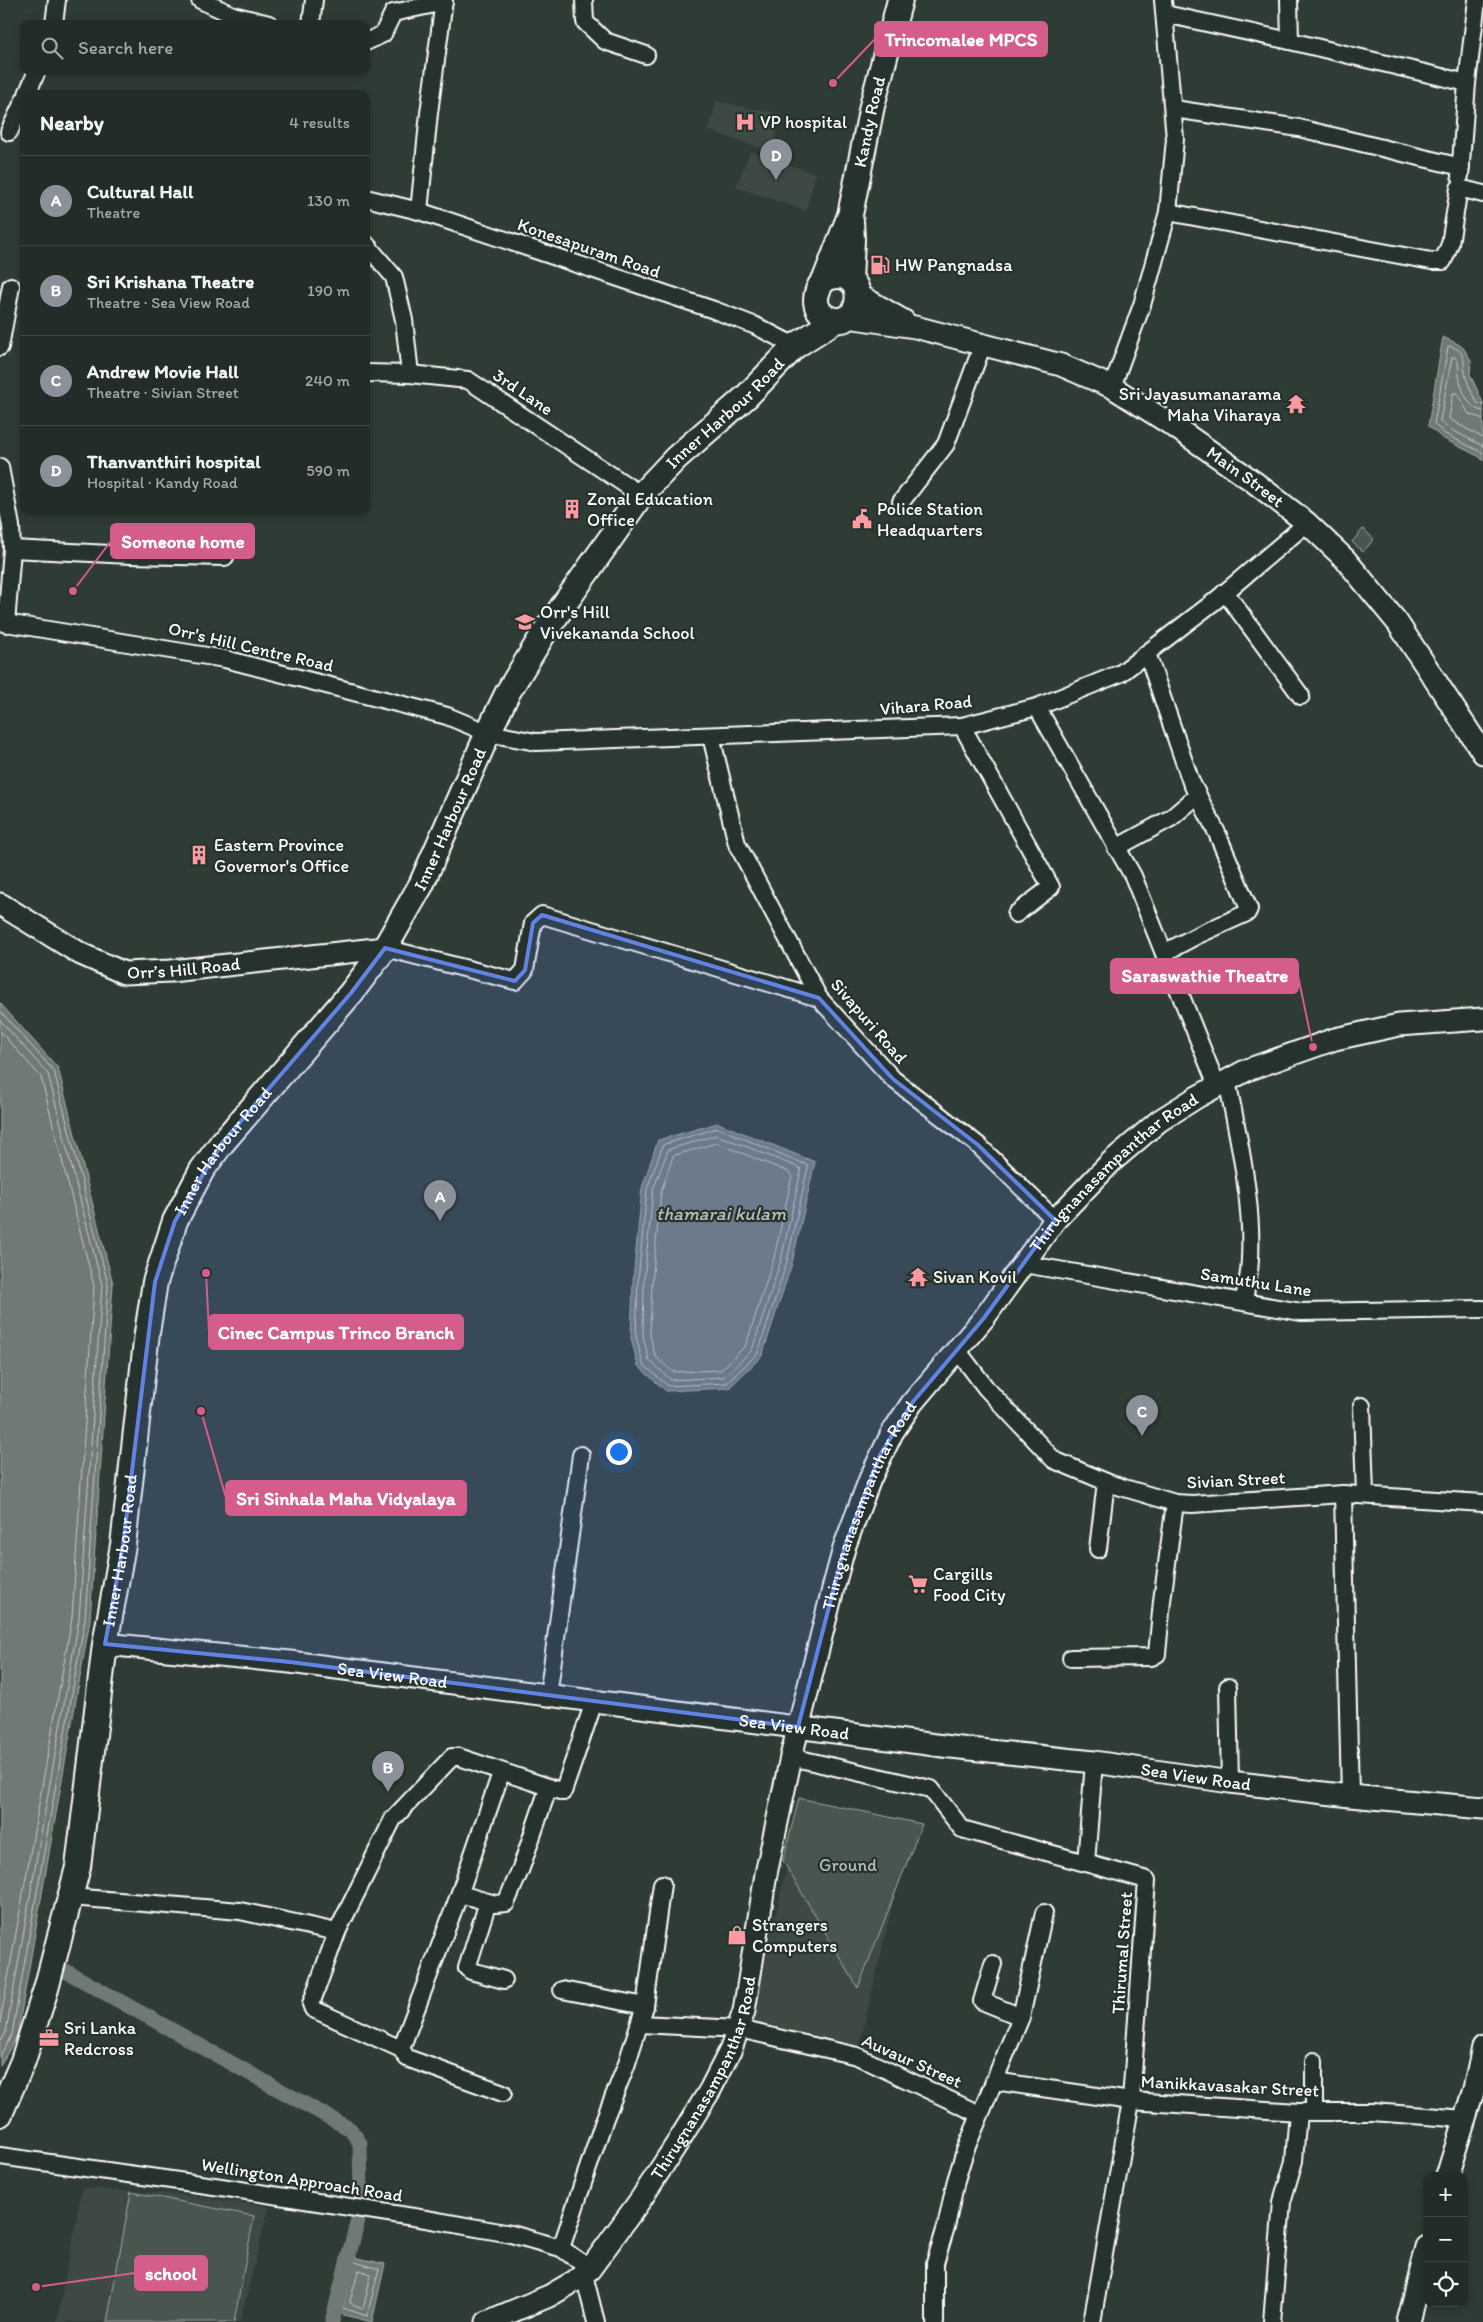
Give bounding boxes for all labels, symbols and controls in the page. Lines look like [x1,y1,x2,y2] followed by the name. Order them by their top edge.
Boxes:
[20,20,370,75] search box
[875,22,1047,56] callout: Trincomalee MPCS
[884,28,1038,51] text: Trincomalee MPCS
[38,34,66,62] icon: search
[78,36,173,59] text: Search here
[849,74,890,169] street label: Kandy Road
[40,110,104,135] text: Nearby
[734,111,756,133] hospital icon: VP hospital
[760,111,847,133] place label: VP hospital
[289,113,350,132] text: 4 results
[760,139,792,180] pin: D
[87,180,193,203] text: Cultural Hall
[51,191,61,210] text: A
[307,191,350,210] text: 130 m
[87,203,140,222] text: Theatre
[515,213,664,283] street label: Konesapuram Road
[869,254,891,276] fuel station icon: HW Pangnadsa
[895,254,1013,276] place label: HW Pangnadsa
[87,270,254,293] text: Sri Krishana Theatre
[51,281,61,300] text: B
[307,281,350,300] text: 190 m
[87,293,250,312] text: Theatre · Sea View Road
[661,353,789,473] street label: Inner Harbour Road
[87,360,239,383] text: Andrew Movie Hall
[489,364,557,420] street label: 3rd Lane
[51,371,61,390] text: C
[305,371,350,390] text: 240 m
[87,383,239,402] text: Theatre · Sivian Street
[1119,383,1282,426] place label: Sri Jayasumanarama Maha Viharaya
[1285,393,1307,415] temple icon: Sri Jayasumanarama Maha Viharaya
[1202,441,1289,512] street label: Main Street
[87,450,261,473] text: Thanvanthiri hospital
[51,461,61,480] text: D
[306,461,350,480] text: 590 m
[87,473,238,492] text: Hospital · Kandy Road
[587,488,713,531] place label: Zonal Education Office
[561,498,583,520] building icon: Zonal Education Office
[877,498,983,541] place label: Police Station Headquarters
[851,508,873,530] public building icon: Police Station Headquarters
[111,524,254,558] callout: Someone home
[121,530,245,553] text: Someone home
[540,601,695,644] place label: Orr's Hill Vivekananda School
[514,611,536,633] school or university icon: Orr's Hill Vivekananda School
[166,617,336,677] street label: Orr's Hill Centre Road
[879,690,973,720] street label: Vihara Road
[409,744,491,895] street label: Inner Harbour Road
[214,834,349,877] place label: Eastern Province Governor's Office
[188,844,210,866] building icon: Eastern Province Governor's Office
[127,953,241,984] street label: Orr’s Hill Road
[1111,959,1298,993] callout: Saraswathie Theatre
[1122,964,1288,987] text: Saraswathie Theatre
[826,974,912,1068] street label: Sivapuri Road
[169,1082,276,1219] street label: Inner Harbour Road
[1024,1088,1202,1257] street label: Thirugnanasampanthar Road
[424,1180,456,1221] pin: A
[656,1202,786,1225] water label: thamarai kulam
[1199,1262,1313,1302] street label: Samuthu Lane
[907,1266,929,1288] temple icon: Sivan Kovil
[933,1266,1017,1288] place label: Sivan Kovil
[209,1315,463,1349] callout: Cinec Campus Trinco Branch
[218,1321,455,1344] text: Cinec Campus Trinco Branch
[1126,1395,1158,1436] pin: C
[817,1396,921,1613] street label: Thirugnanasampanthar Road
[606,1439,632,1465] your location
[1186,1466,1286,1494] street label: Sivian Street
[97,1473,142,1628] street label: Inner Harbour Road
[226,1481,466,1515] callout: Sri Sinhala Maha Vidyalaya
[236,1487,457,1510] text: Sri Sinhala Maha Vidyalaya
[933,1563,1006,1606] place label: Cargills Food City
[907,1573,929,1595] supermarket icon: Cargills Food City
[336,1657,449,1693] street label: Sea View Road
[738,1709,851,1745] street label: Sea View Road
[372,1751,404,1792] pin: B
[1139,1758,1252,1795] street label: Sea View Road
[819,1854,877,1876] park label: Ground
[1107,1891,1137,2015] street label: Thirumal Street
[752,1914,837,1957] place label: Strangers Computers
[726,1924,748,1946] shop icon: Strangers Computers
[646,1974,760,2184] street label: Thirugnanasampanthar Road
[64,2017,137,2060] place label: Sri Lanka Redcross
[38,2027,60,2049] office icon: Sri Lanka Redcross
[859,2029,966,2093] street label: Auvaur Street
[1140,2070,1320,2102] street label: Manikkavasakar Street
[200,2153,405,2207] street label: Wellington Approach Road
[1423,2172,1468,2307] map controls
[1423,2172,1468,2217] button: +
[1423,2217,1468,2262] button: −
[135,2256,207,2290] callout: school
[145,2262,198,2285] text: school
[1423,2262,1468,2307] button: locate

